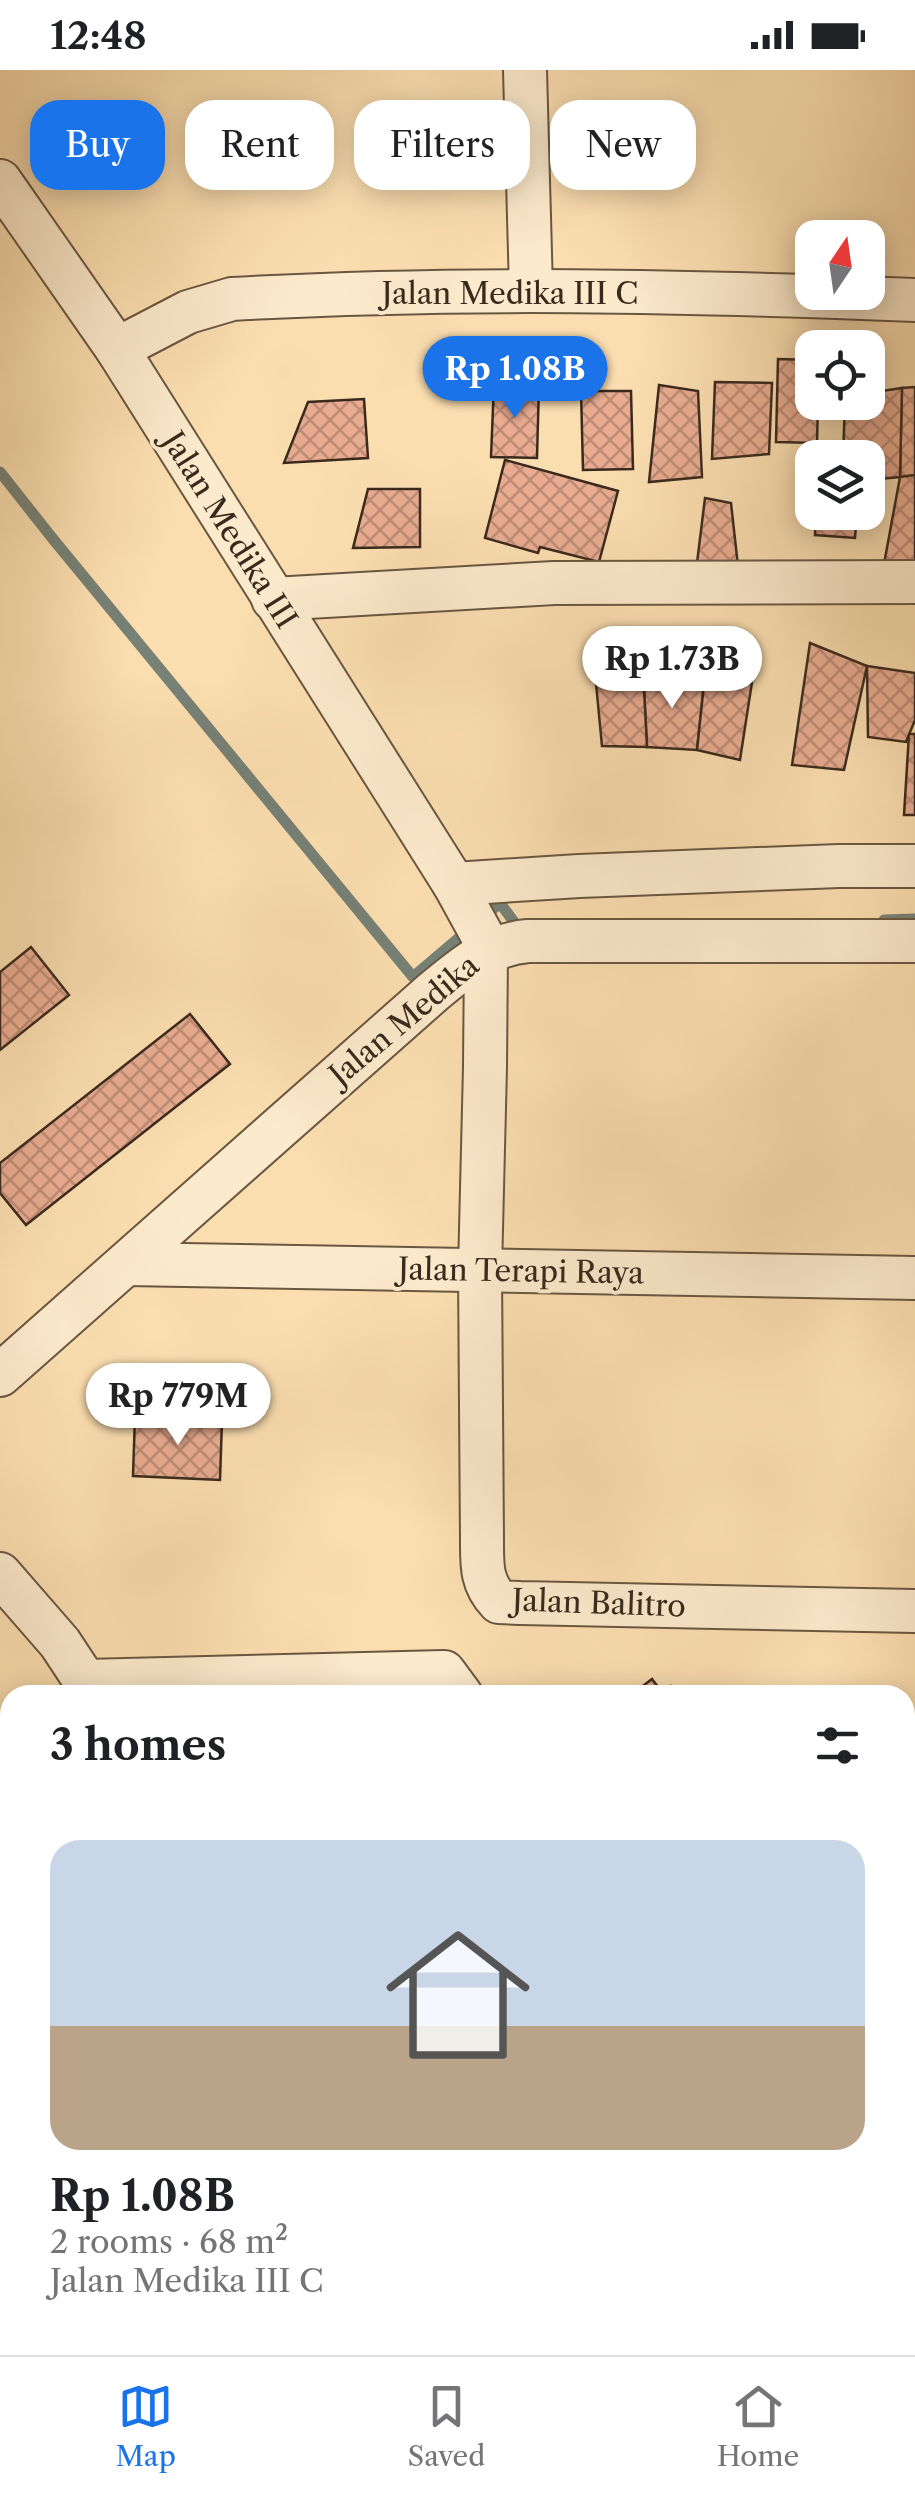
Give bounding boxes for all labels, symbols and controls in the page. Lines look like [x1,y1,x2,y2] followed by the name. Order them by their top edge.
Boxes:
[50,12,147,59] text: 12:48
[30,100,165,190] chip: Buy
[185,100,334,190] chip: Rent
[354,100,530,190] chip: Filters
[550,100,696,190] chip: New
[795,220,885,310] north arrow
[795,220,885,530] map controls
[378,275,638,312] street label: Jalan Medika III C
[795,330,885,420] button: locate
[412,336,618,421] pin: Rp 1.08B
[445,349,585,388] text: Rp 1.08B
[152,421,305,635] street label: Jalan Medika III
[795,440,885,530] button: layers
[569,626,775,711] pin: Rp 1.73B
[604,639,740,678] text: Rp 1.73B
[319,947,486,1096] street label: Jalan Medika
[394,1250,644,1292] street label: Jalan Terapi Raya
[86,1363,270,1448] pin: Rp 779M
[108,1376,248,1415] text: Rp 779M
[508,1581,686,1625] street label: Jalan Balitro
[810,1718,865,1773] icon: filters
[50,1719,226,1771] text: 3 homes
[368,1905,548,2085] icon: home
[50,2170,235,2222] text: Rp 1.08B
[50,2222,288,2261] text: 2 rooms · 68 m²
[50,2261,324,2300] text: Jalan Medika III C
[116,2379,176,2473] tab: Map
[408,2379,485,2473] tab: Saved
[717,2379,799,2473] tab: Home

